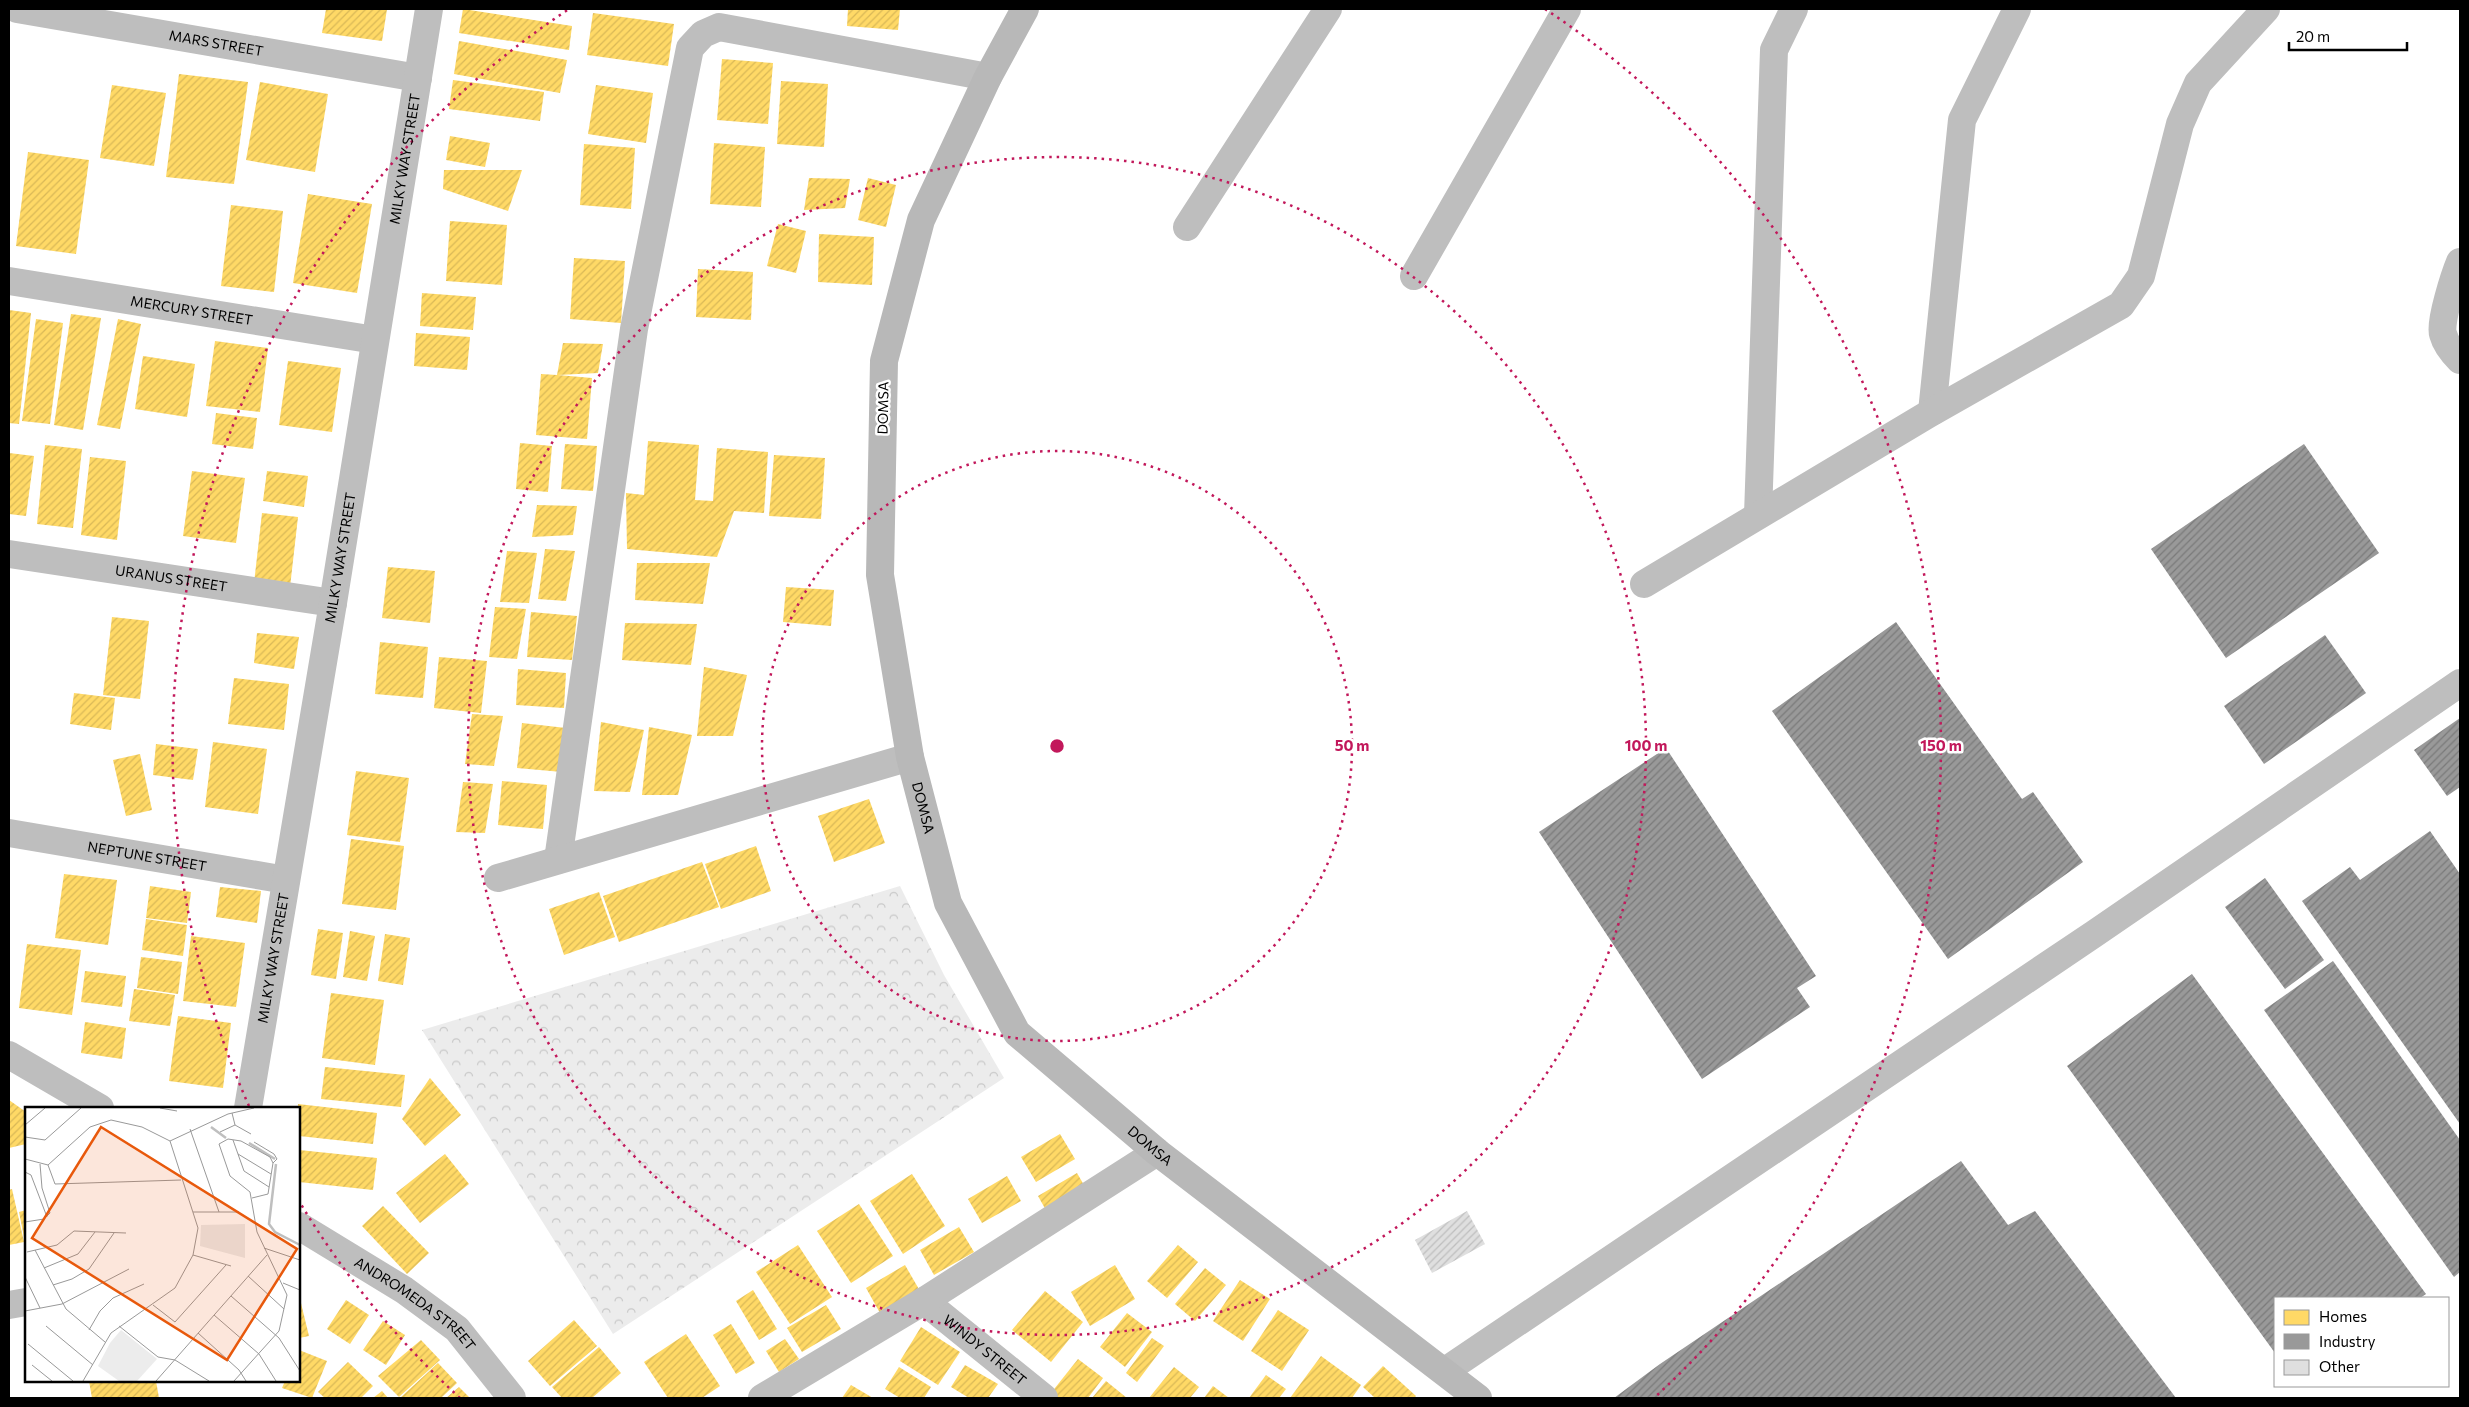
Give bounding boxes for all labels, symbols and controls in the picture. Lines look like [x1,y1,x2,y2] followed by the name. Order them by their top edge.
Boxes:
[2289,20,2406,52] scale bar
[168,26,265,59] street label: MARS STREET
[2296,27,2330,45] text: 20 m
[385,92,423,225] street label: MILKY WAY STREET
[129,292,254,328] street label: MERCURY STREET
[874,381,891,435] street label: DOMSA
[321,491,359,624] street label: MILKY WAY STREET
[114,561,228,595] street label: URANUS STREET
[1335,736,1369,754] text: 50 m
[1625,736,1667,754] text: 100 m
[1920,736,1962,754] text: 150 m
[1048,737,1066,755] centre of rings
[909,780,939,836] street label: DOMSA
[86,837,208,874] street label: NEPTUNE STREET
[253,891,292,1025] street label: MILKY WAY STREET
[25,1107,300,1382] inset map
[1125,1122,1176,1169] street label: DOMSA
[352,1253,479,1353] street label: ANDROMEDA STREET
[2274,1297,2449,1387] legend
[2319,1307,2367,1325] text: Homes
[940,1311,1030,1388] street label: WINDY STREET
[2319,1332,2376,1350] text: Industry
[2319,1357,2360,1375] text: Other

